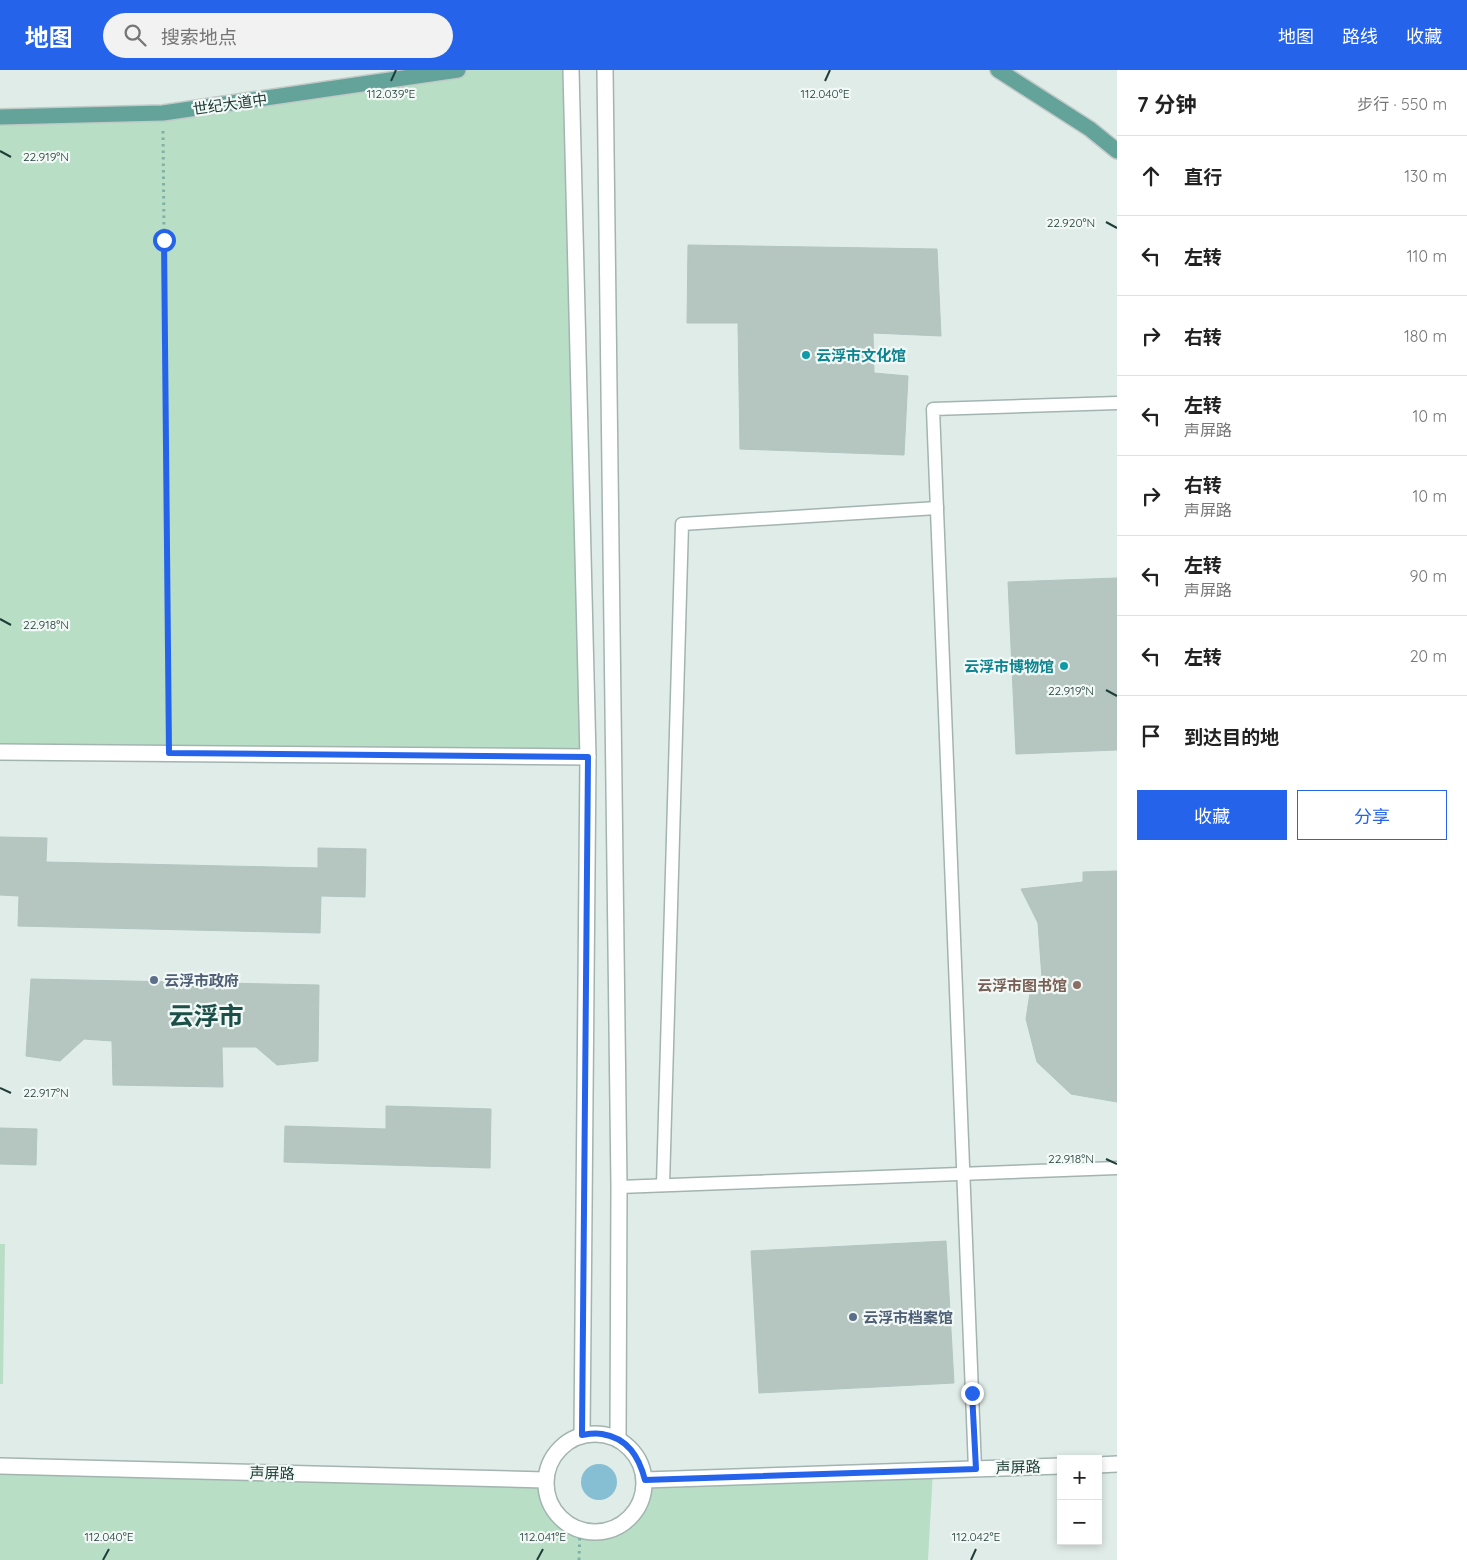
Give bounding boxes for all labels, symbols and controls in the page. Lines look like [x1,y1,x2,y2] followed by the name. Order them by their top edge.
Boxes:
[103,13,453,58] search box
[121,21,149,49] icon: search
[25,22,73,52] text: 地图
[161,25,237,49] text: 搜索地点
[1278,25,1314,48] text: 地图
[1342,25,1378,48] text: 路线
[1406,25,1442,48] text: 收藏
[367,86,415,101] text: 112.039°E
[800,86,850,101] text: 112.040°E
[192,89,268,119] street label: 世纪大道中
[1137,91,1196,117] text: 7 分钟
[1357,94,1447,114] text: 步行 · 550 m
[23,149,69,164] text: 22.919°N
[1137,162,1165,190] icon: ahead
[1184,165,1222,189] text: 直行
[1404,166,1447,186] text: 130 m
[1047,215,1095,230] text: 22.920°N
[153,229,176,252] route start
[1137,242,1165,270] icon: left
[1184,245,1222,269] text: 左转
[1407,246,1447,266] text: 110 m
[1137,322,1165,350] icon: right
[1184,325,1222,349] text: 右转
[1404,326,1447,346] text: 180 m
[816,346,906,365] place label: 云浮市文化馆
[800,349,812,361] marker: 云浮市文化馆
[1184,393,1222,417] text: 左转
[1137,402,1165,430] icon: left
[1413,406,1447,426] text: 10 m
[1184,420,1232,440] text: 声屏路
[1184,473,1222,497] text: 右转
[1137,482,1165,510] icon: right
[1413,486,1447,506] text: 10 m
[1184,500,1232,520] text: 声屏路
[1184,553,1222,577] text: 左转
[1137,562,1165,590] icon: left
[1410,566,1447,586] text: 90 m
[1184,580,1232,600] text: 声屏路
[23,617,69,632] text: 22.918°N
[1137,642,1165,670] icon: left
[1184,645,1222,669] text: 左转
[1410,646,1447,666] text: 20 m
[964,657,1054,676] place label: 云浮市博物馆
[1058,660,1070,672] marker: 云浮市博物馆
[1048,683,1094,698] text: 22.919°N
[1137,722,1165,750] icon: arrive
[1184,725,1279,749] text: 到达目的地
[1137,790,1287,840] button: 收藏
[1297,790,1447,840] button: 分享
[164,971,239,990] place label: 云浮市政府
[148,974,160,986] marker: 云浮市政府
[977,976,1067,995] place label: 云浮市图书馆
[1071,979,1083,991] marker: 云浮市图书馆
[168,1000,244,1031] district label: 云浮市
[23,1085,69,1100] text: 22.917°N
[1048,1151,1094,1166] text: 22.918°N
[863,1308,953,1327] place label: 云浮市档案馆
[847,1311,859,1323] marker: 云浮市档案馆
[961,1382,984,1405] route end
[1057,1455,1102,1545] map controls
[1057,1455,1102,1500] button: +
[995,1457,1041,1477] street label: 声屏路
[249,1463,295,1483] street label: 声屏路
[1057,1500,1102,1545] button: −
[84,1529,134,1544] text: 112.040°E
[520,1529,566,1544] text: 112.041°E
[952,1529,1000,1544] text: 112.042°E

